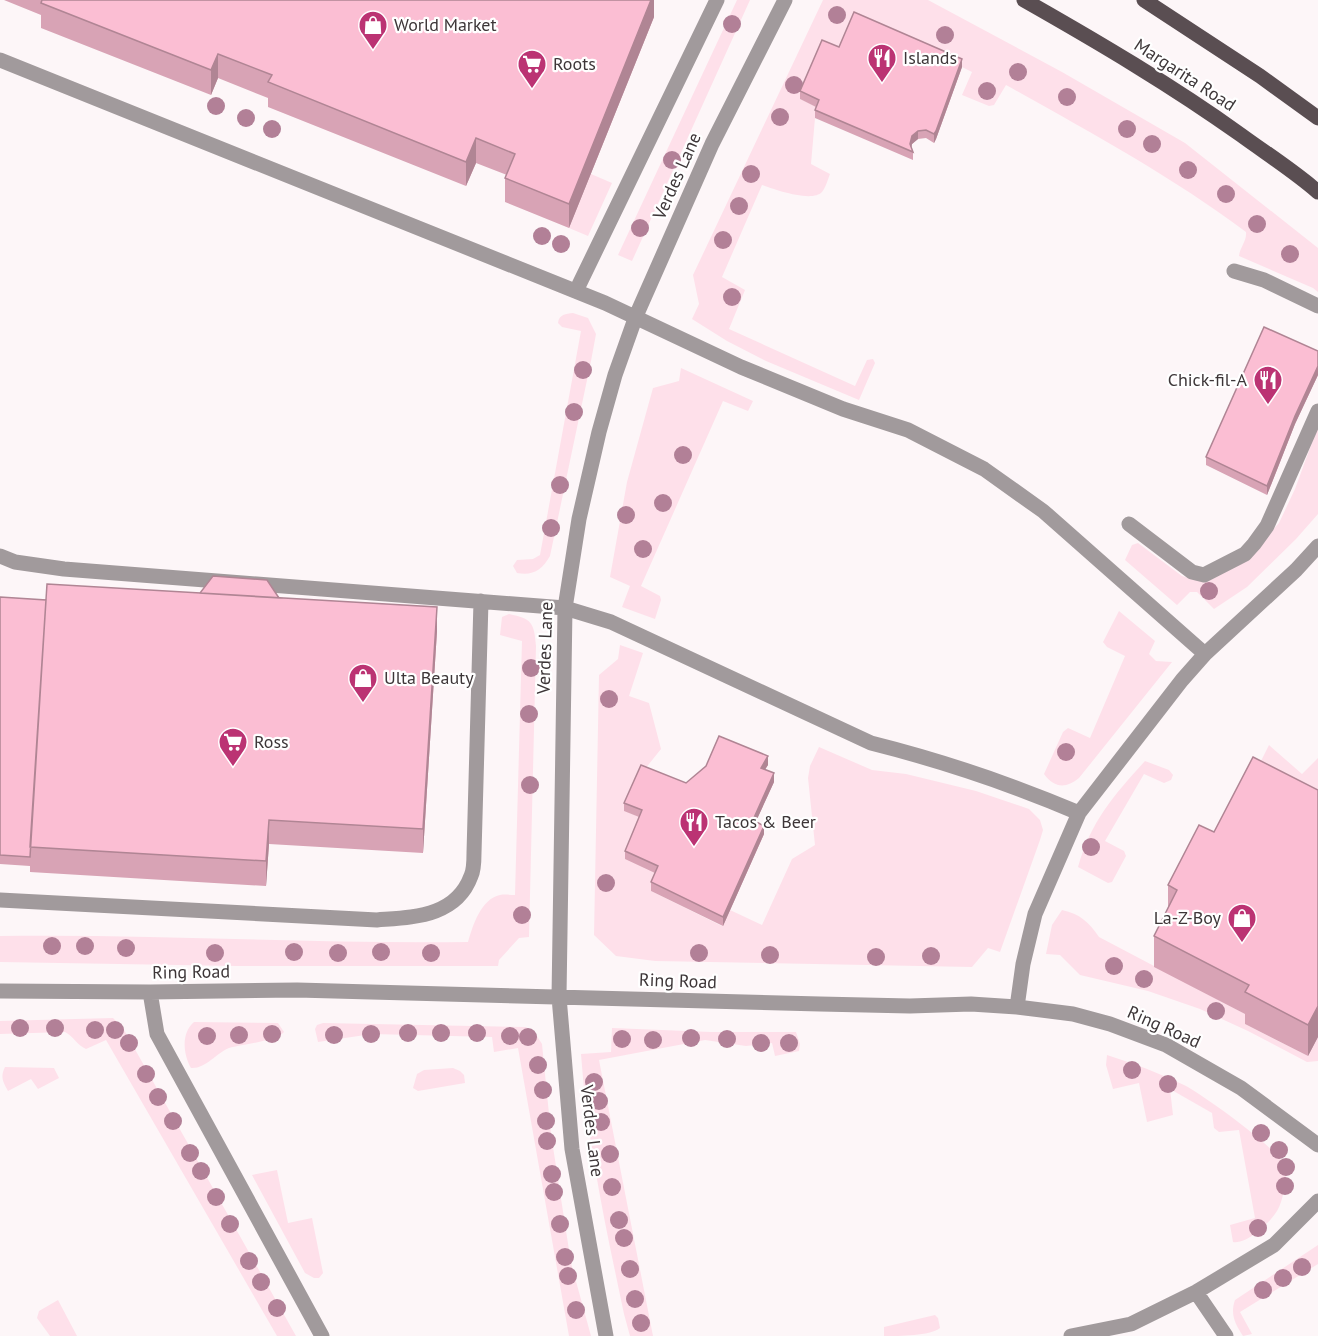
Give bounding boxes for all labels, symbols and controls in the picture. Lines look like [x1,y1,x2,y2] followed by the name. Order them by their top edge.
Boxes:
[357,9,389,51] shop icon: World Market
[394,13,497,36] place label: World Market
[1130,33,1240,116] street label: Margarita Road
[866,42,898,84] restaurant icon: Islands
[903,46,957,69] place label: Islands
[516,48,548,90] supermarket icon: Roots
[553,52,596,75] place label: Roots
[647,129,706,224] street label: Verdes Lane
[1252,364,1284,406] restaurant icon: Chick-fil-A
[1168,368,1247,391] place label: Chick-fil-A
[531,601,558,696] street label: Verdes Lane
[347,662,379,704] shop icon: Ulta Beauty
[384,666,474,689] place label: Ulta Beauty
[217,726,249,768] supermarket icon: Ross
[254,730,289,753] place label: Ross
[678,806,710,848] restaurant icon: Tacos & Beer
[715,810,816,833] place label: Tacos & Beer
[1226,902,1258,944] shop icon: La-Z-Boy
[1154,906,1222,929] place label: La-Z-Boy
[152,959,230,984] street label: Ring Road
[639,968,717,993] street label: Ring Road
[1124,1000,1204,1053] street label: Ring Road
[575,1083,610,1178] street label: Verdes Lane

